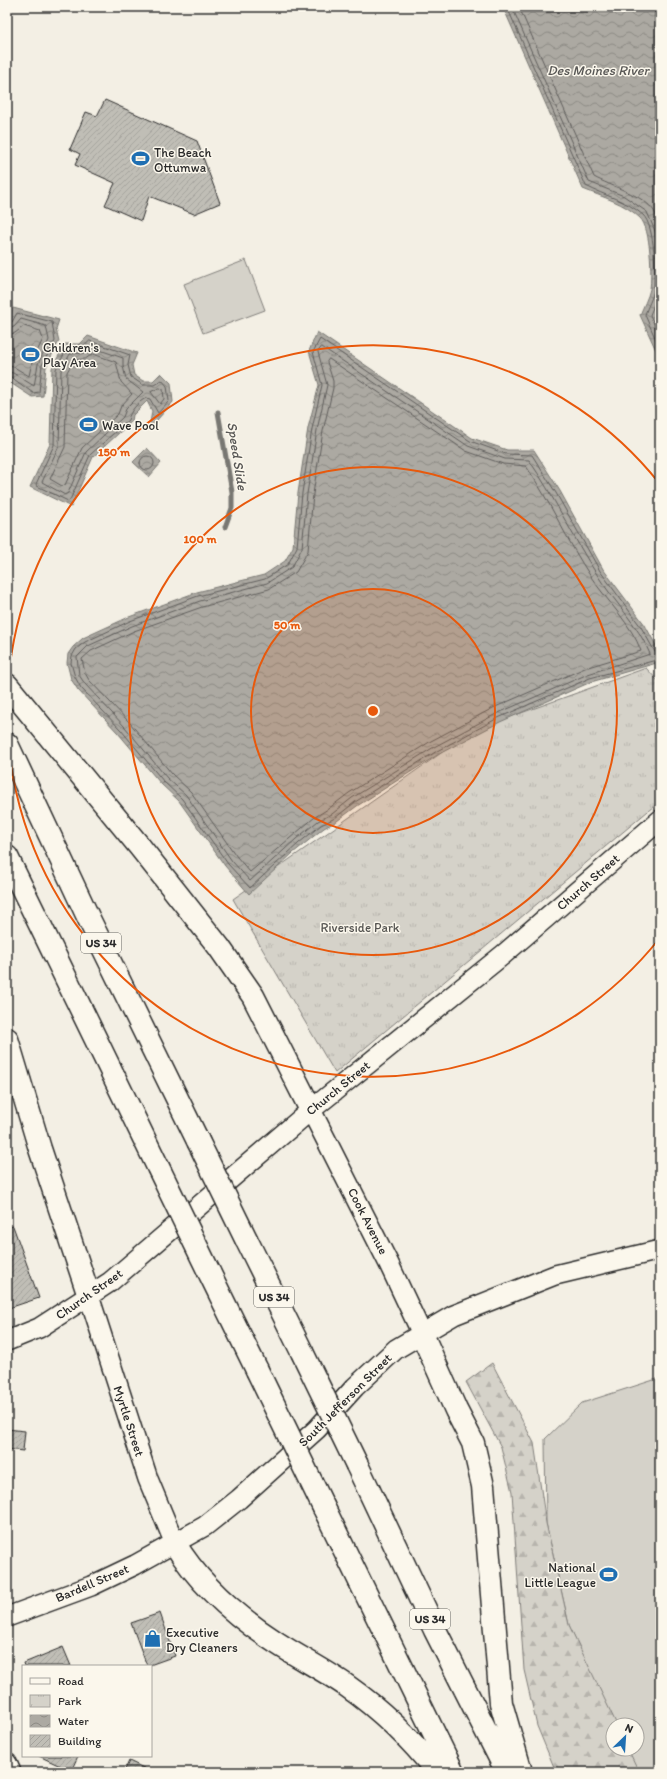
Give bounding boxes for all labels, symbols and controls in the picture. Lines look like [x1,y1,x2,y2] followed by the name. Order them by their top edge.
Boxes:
[547,62,650,79] water label: Des Moines River
[154,145,211,175] place label: The Beach Ottumwa
[131,149,151,169] sports icon: The Beach Ottumwa
[43,340,99,370] place label: Children's Play Area
[20,344,40,364] sports icon: Children's Play Area
[79,415,99,435] sports icon: Wave Pool
[102,418,159,433] place label: Wave Pool
[223,421,251,493] water label: Speed Slide
[98,445,131,459] text: 150 m
[183,532,217,546] text: 100 m
[274,618,301,632] text: 50 m
[366,704,380,718] centre of rings
[554,851,622,913] street label: Church Street
[320,920,400,935] park label: Riverside Park
[81,933,121,953] road number: US 34
[303,1058,373,1118] street label: Church Street
[345,1185,391,1257] street label: Cook Avenue
[53,1265,125,1323] street label: Church Street
[254,1287,294,1307] road number: US 34
[295,1350,395,1450] street label: South Jefferson Street
[110,1384,148,1458] street label: Myrtle Street
[524,1560,596,1590] place label: National Little League
[53,1561,131,1605] street label: Bardell Street
[599,1564,619,1584] sports icon: National Little League
[410,1609,450,1629] road number: US 34
[166,1625,238,1655] place label: Executive Dry Cleaners
[143,1629,163,1649] shop icon: Executive Dry Cleaners
[22,1665,152,1757] legend
[58,1674,84,1688] text: Road
[58,1694,82,1708] text: Park
[58,1714,89,1728] text: Water
[605,1717,645,1757] north arrow
[623,1721,635,1736] text: N
[58,1734,102,1748] text: Building

